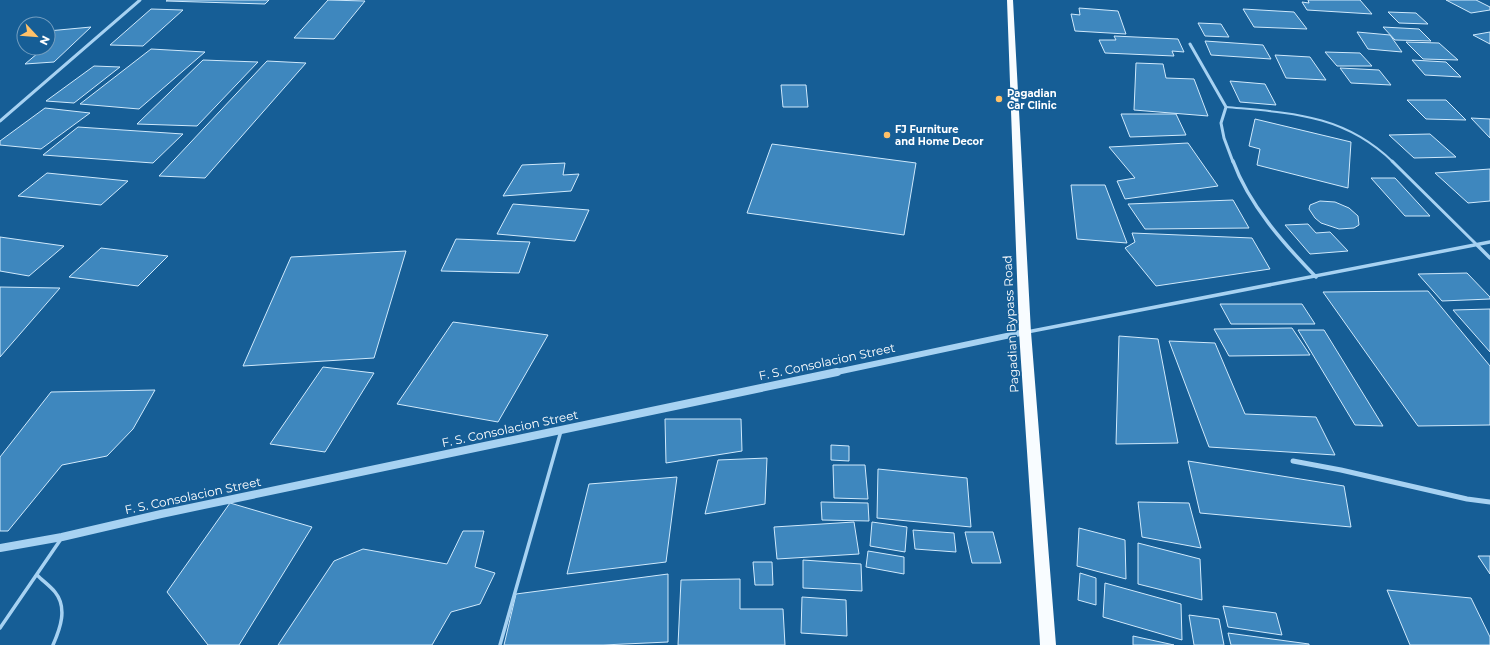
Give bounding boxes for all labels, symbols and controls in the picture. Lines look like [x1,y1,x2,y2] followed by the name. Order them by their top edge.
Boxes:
[16,16,56,56] north arrow
[37,33,53,47] text: N
[1007,87,1057,112] place label: Pagadian Car Clinic
[994,94,1004,104] marker: Pagadian Car Clinic
[895,123,984,148] place label: FJ Furniture and Home Decor
[882,130,892,140] marker: FJ Furniture and Home Decor
[999,255,1022,393] street label: Pagadian Bypass Road
[757,340,897,383] street label: F. S. Consolacion Street
[440,407,580,450] street label: F. S. Consolacion Street
[123,474,263,517] street label: F. S. Consolacion Street

